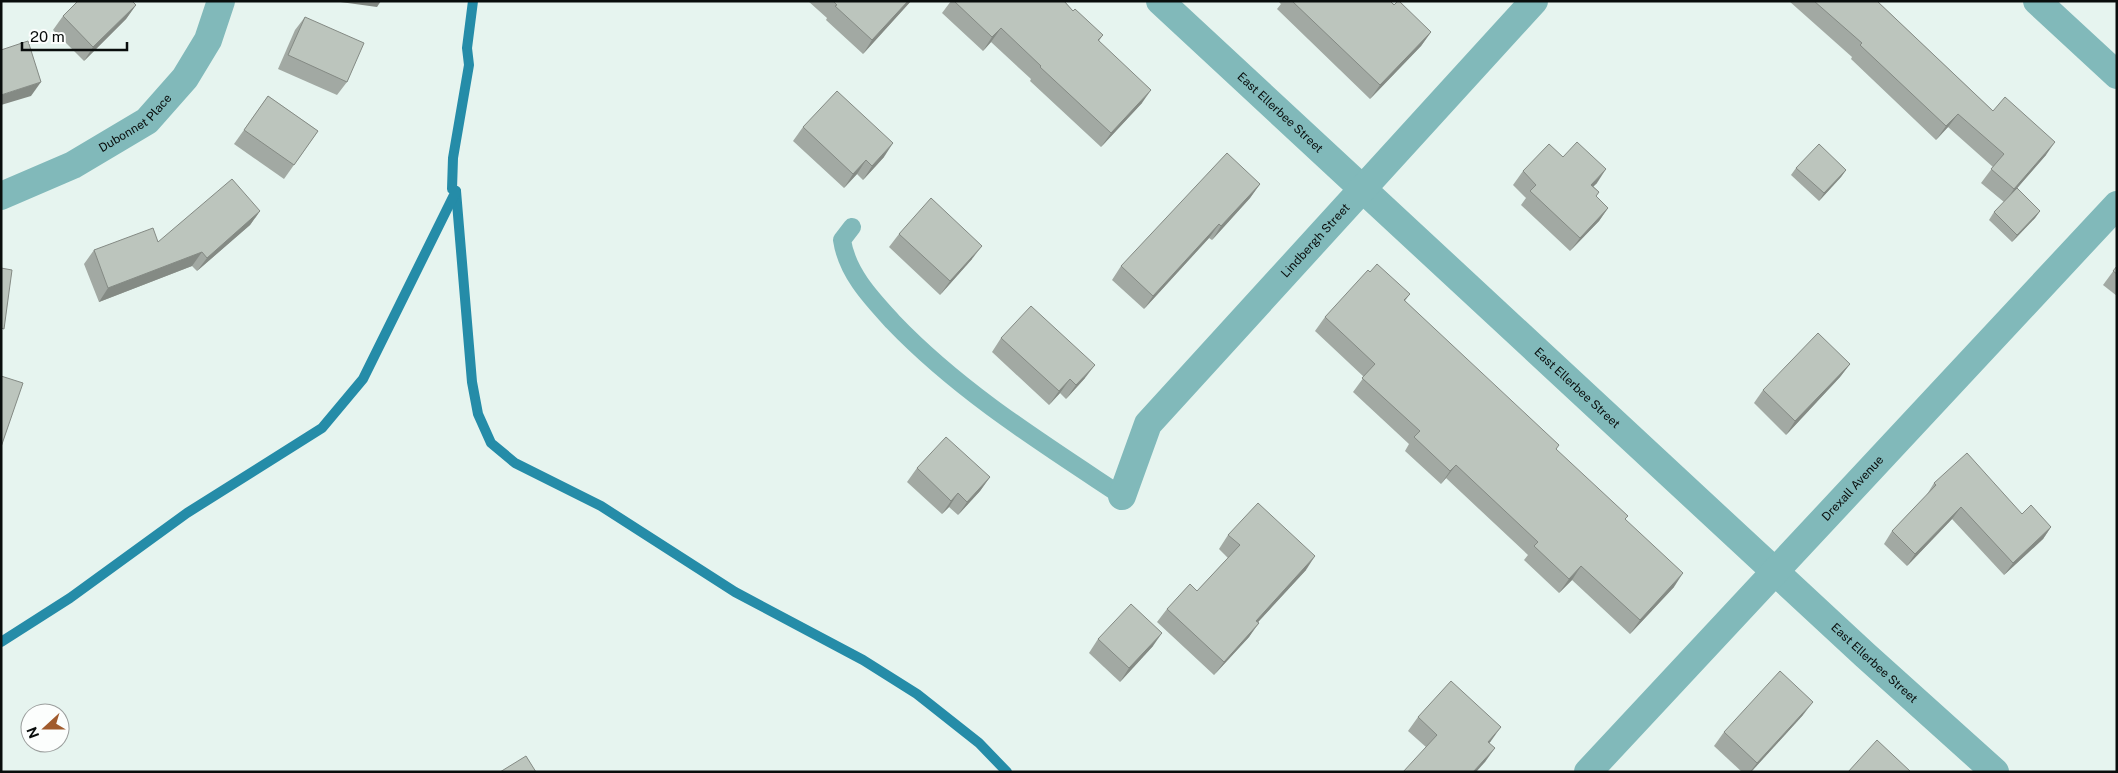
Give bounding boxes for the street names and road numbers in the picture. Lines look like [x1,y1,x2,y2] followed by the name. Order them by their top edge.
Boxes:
[1234,69,1326,156] street label: East Ellerbee Street
[96,91,175,155] street label: Dubonnet Place
[1278,200,1353,280] street label: Lindbergh Street
[1531,345,1623,431] street label: East Ellerbee Street
[1819,453,1887,524] street label: Drexall Avenue
[1828,620,1921,706] street label: East Ellerbee Street

